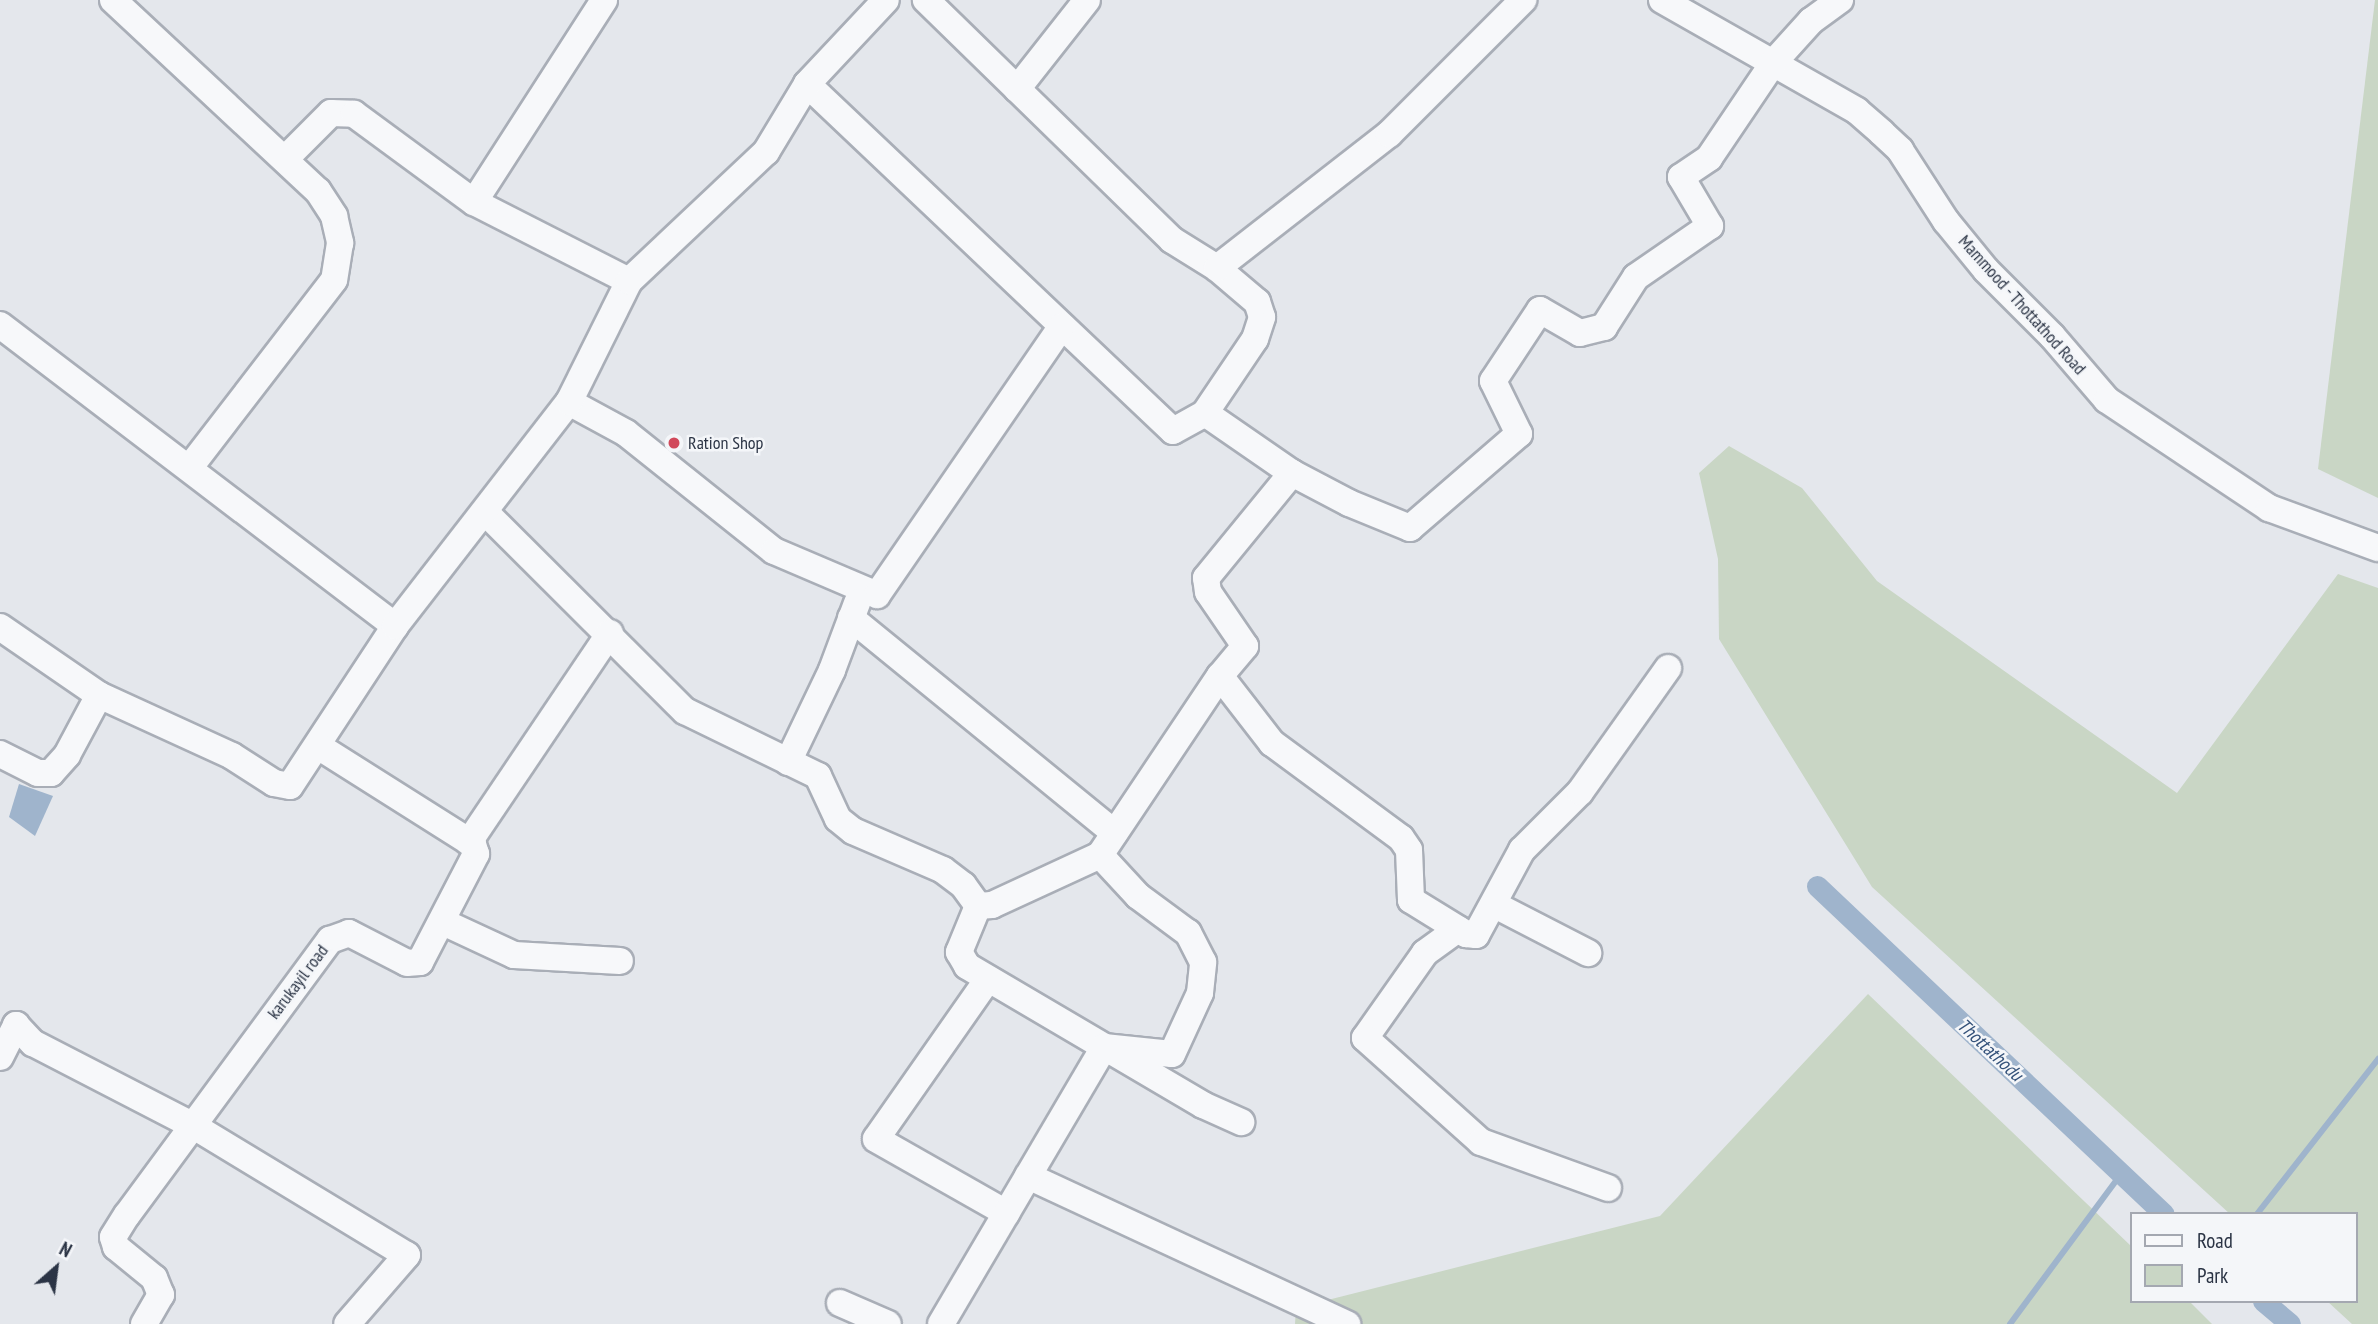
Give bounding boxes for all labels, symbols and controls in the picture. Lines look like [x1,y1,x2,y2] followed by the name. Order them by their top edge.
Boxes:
[1953,230,2091,380] street label: Mammood - Thottathod Road
[688,432,763,454] place label: Ration Shop
[666,435,682,451] marker: Ration Shop
[263,941,333,1023] street label: karukayil road
[1952,1014,2028,1086] water label: Thottathodu
[2130,1212,2357,1303] legend
[2197,1227,2233,1254] text: Road
[21,1233,91,1303] north arrow
[56,1236,76,1262] text: N
[2197,1262,2228,1289] text: Park

